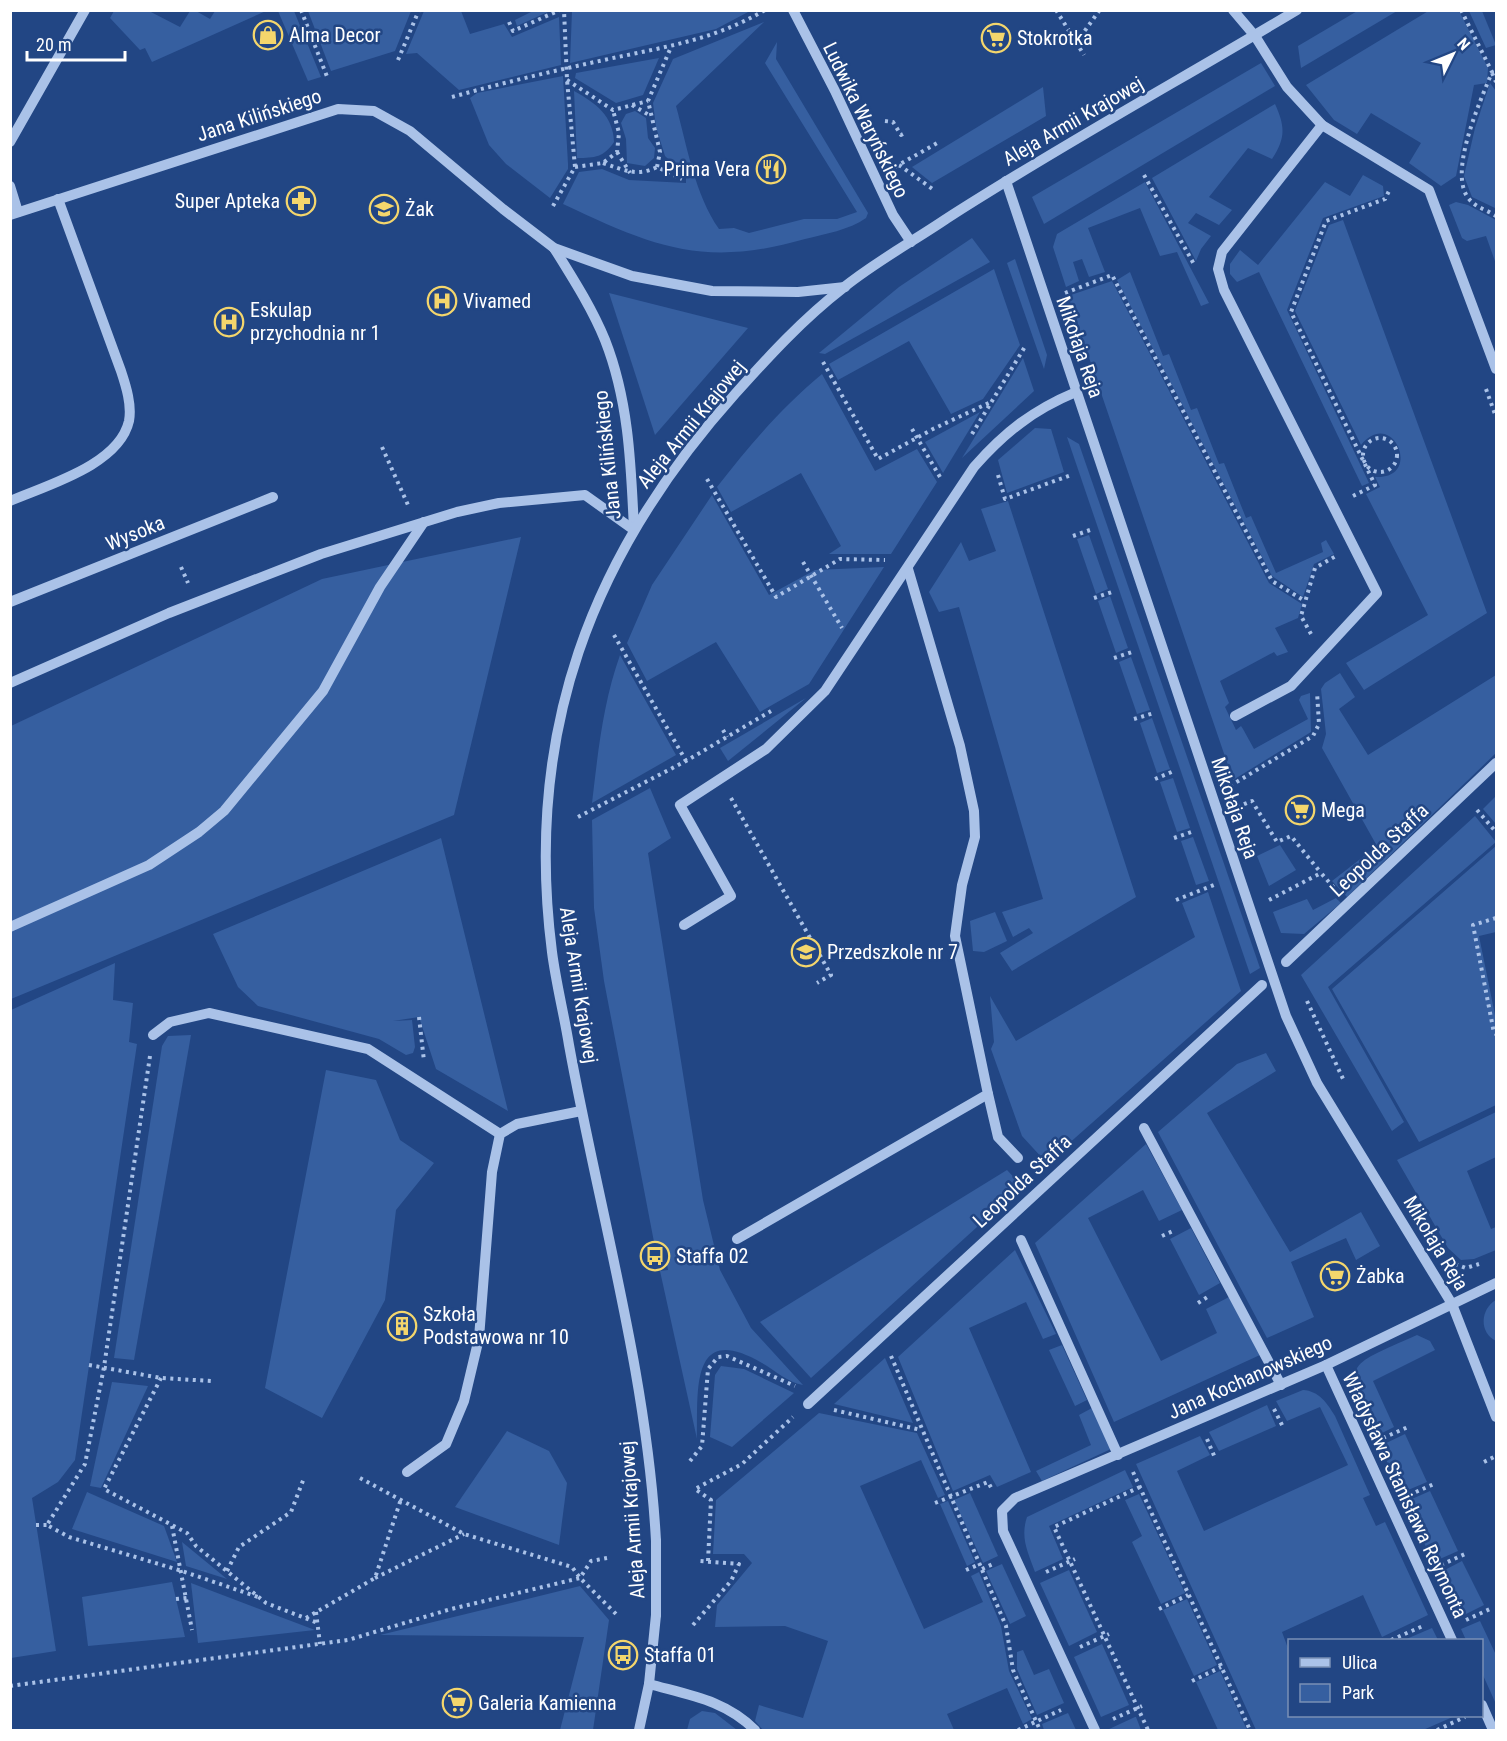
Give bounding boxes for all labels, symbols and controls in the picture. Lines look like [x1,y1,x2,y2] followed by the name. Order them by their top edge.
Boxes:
[252,19,284,51] shop icon: Alma Decor
[980,22,1012,54] supermarket icon: Stokrotka
[289,23,381,47] place label: Alma Decor
[27,24,124,62] scale bar
[1423,24,1483,84] north arrow
[1017,26,1093,50] place label: Stokrotka
[36,34,71,55] text: 20 m
[1453,34,1474,54] text: N
[818,38,914,202] street label: Ludwika Waryńskiego
[999,71,1147,171] street label: Aleja Armii Krajowej
[194,84,324,146] street label: Jana Kilińskiego
[755,153,787,185] restaurant icon: Prima Vera
[664,157,750,181] place label: Prima Vera
[285,185,317,217] pharmacy icon: Super Apteka
[175,189,280,213] place label: Super Apteka
[368,193,400,225] school or university icon: Żak
[405,197,434,221] place label: Żak
[426,285,458,317] hospital icon: Vivamed
[463,289,531,313] place label: Vivamed
[1051,293,1109,401] street label: Mikołaja Reja
[250,298,381,345] place label: Eskulap przychodnia nr 1
[213,306,245,338] hospital icon: Eskulap przychodnia nr 1
[632,355,750,493] street label: Aleja Armii Krajowej
[588,389,626,521] street label: Jana Kilińskiego
[102,510,168,556] street label: Wysoka
[1206,754,1264,862] street label: Mikołaja Reja
[1284,794,1316,826] supermarket icon: Mega
[1321,798,1365,822] place label: Mega
[1325,798,1433,902] street label: Leopolda Staffa
[555,905,603,1065] street label: Aleja Armii Krajowej
[790,936,822,968] school or university icon: Przedszkole nr 7
[827,940,958,964] place label: Przedszkole nr 7
[968,1129,1076,1233] street label: Leopolda Staffa
[1398,1191,1474,1295] street label: Mikołaja Reja
[639,1240,671,1272] bus stop icon: Staffa 02
[676,1244,749,1268] place label: Staffa 02
[1319,1260,1351,1292] supermarket icon: Żabka
[1356,1264,1405,1288] place label: Żabka
[423,1302,569,1349] place label: Szkoła Podstawowa nr 10
[386,1310,418,1342] building icon: Szkoła Podstawowa nr 10
[1164,1330,1336,1424] street label: Jana Kochanowskiego
[1337,1368,1473,1622] street label: Władysława Stanisława Reymonta
[615,1440,649,1600] street label: Aleja Armii Krajowej
[607,1639,639,1671] bus stop icon: Staffa 01
[1288,1639,1483,1717] legend
[644,1643,716,1667] place label: Staffa 01
[1342,1652,1377,1673] text: Ulica
[1342,1682,1374,1703] text: Park
[441,1687,473,1719] supermarket icon: Galeria Kamienna
[478,1691,617,1715] place label: Galeria Kamienna

